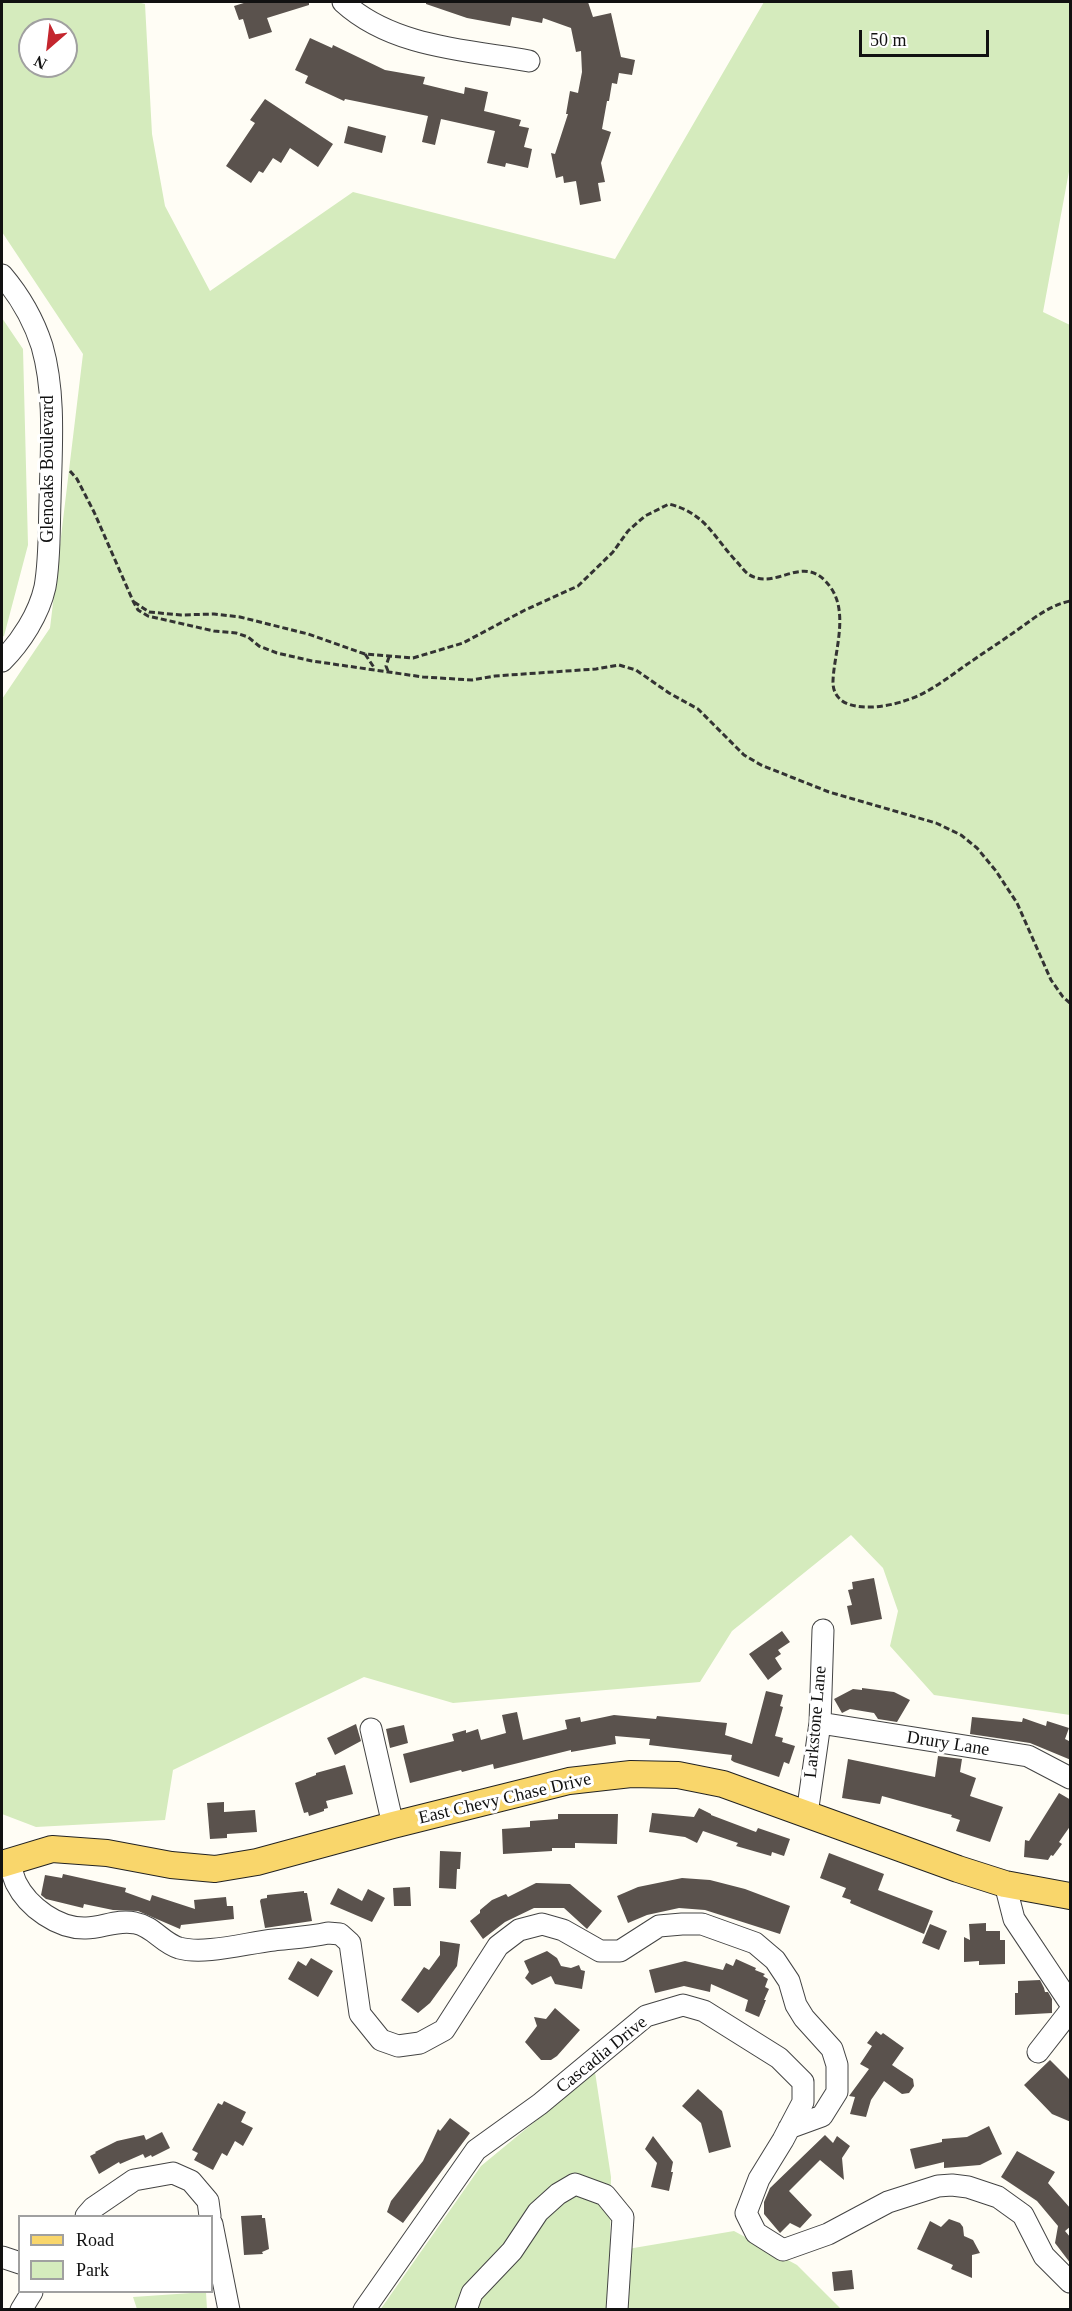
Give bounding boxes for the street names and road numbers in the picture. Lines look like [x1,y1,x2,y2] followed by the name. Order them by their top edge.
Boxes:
[37,395,59,543] street label: Glenoaks Boulevard
[800,1665,832,1779] street label: Larkstone Lane
[905,1727,991,1761] street label: Drury Lane
[417,1769,593,1829] street label: East Chevy Chase Drive
[552,2012,652,2098] street label: Cascadia Drive

